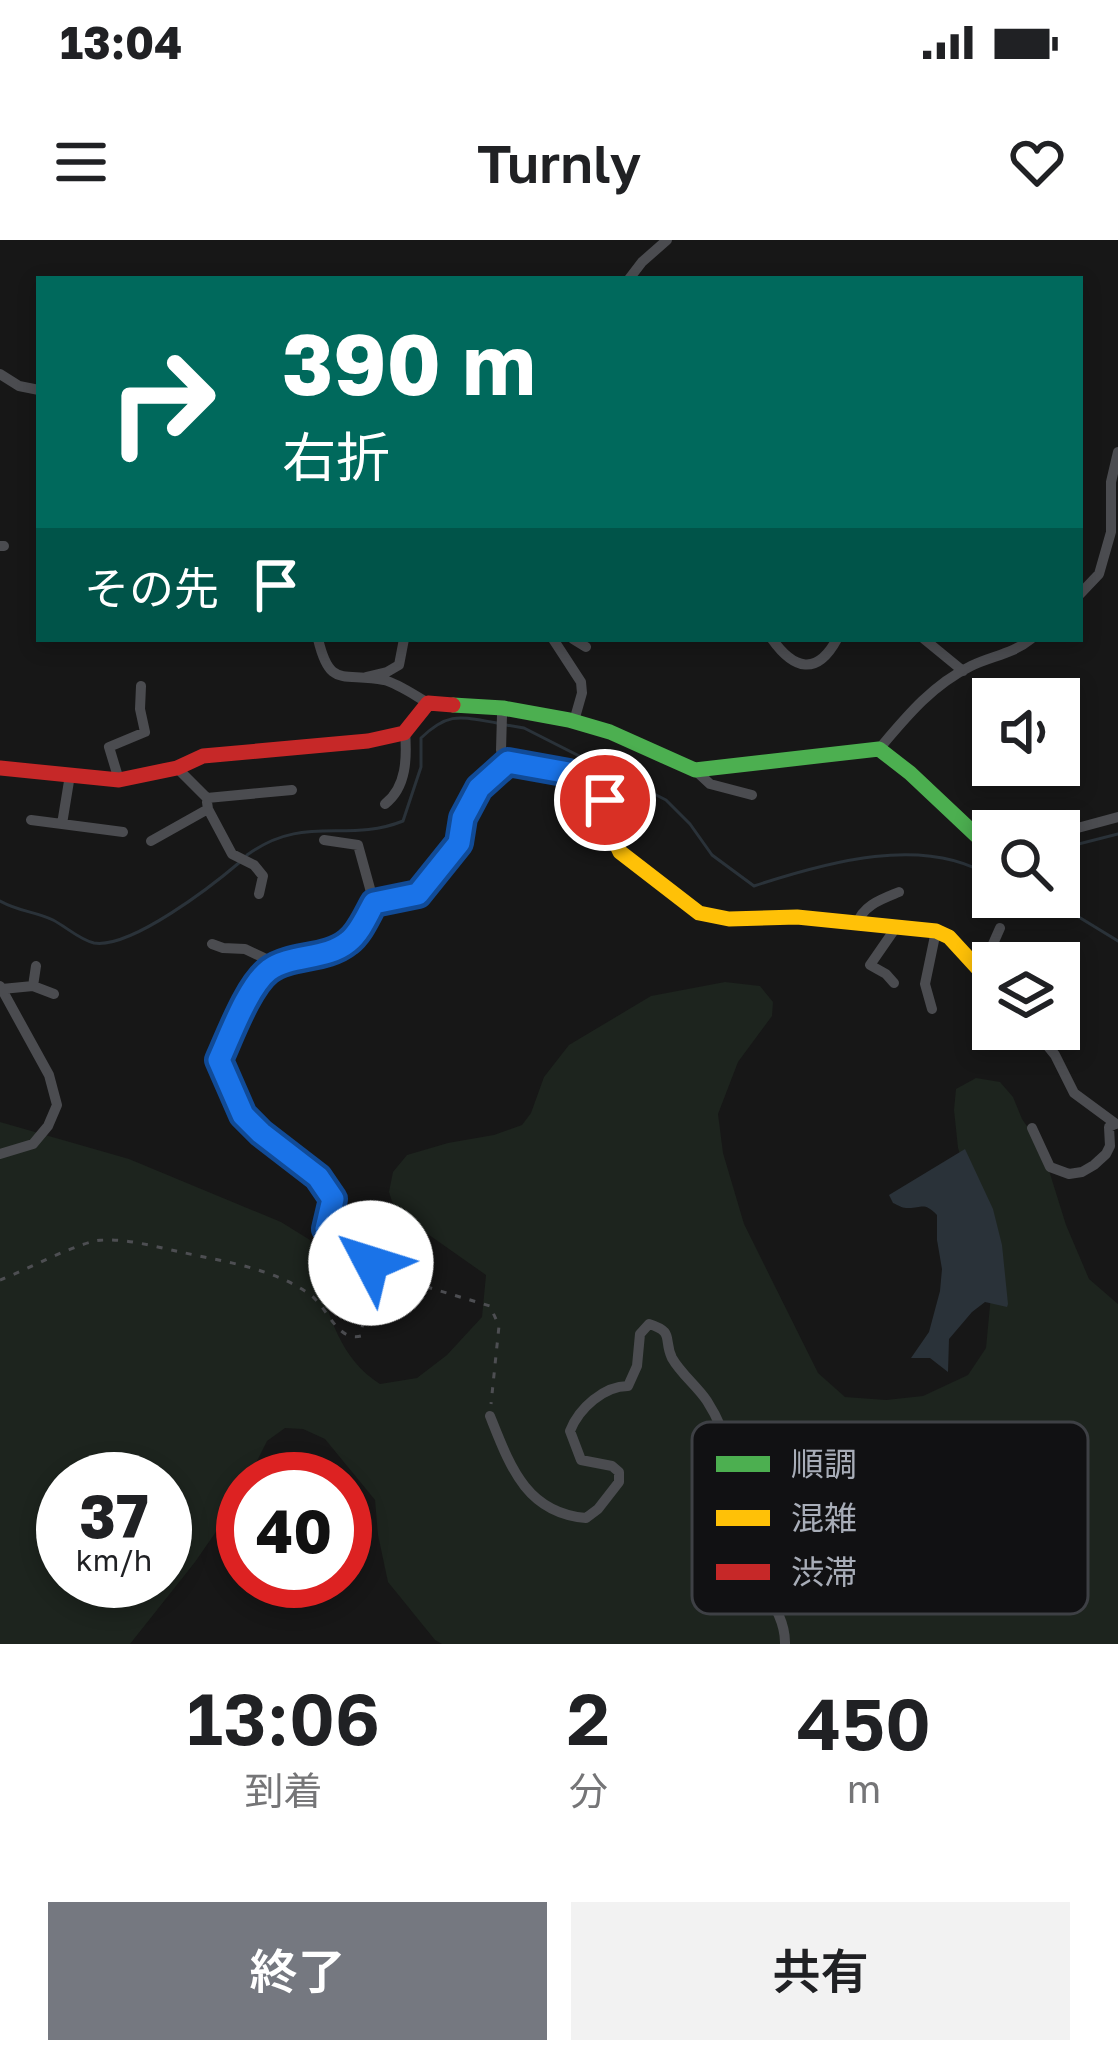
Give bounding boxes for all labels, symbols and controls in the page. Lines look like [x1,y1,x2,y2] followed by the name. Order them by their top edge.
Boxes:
[60,15,182,69] text: 13:04
[48,129,114,195] icon: menu
[1004,129,1070,195] icon: heart
[477,130,641,195] text: Turnly
[282,313,536,413] text: 390 m
[84,324,240,480] icon: right
[282,424,390,489] text: 右折
[243,552,309,618] icon: arrive
[84,561,219,615] text: その先
[972,678,1080,1050] map controls
[972,678,1080,786] button: sound
[554,749,656,851] pin
[572,767,638,833] icon: arrive
[972,810,1080,918] button: search
[972,942,1080,1050] button: layers
[308,1200,434,1326] position arrow
[692,1422,1088,1614] legend
[791,1444,857,1483] text: 順調
[216,1452,372,1608] speed limit sign: 40
[79,1479,149,1551] text: 37
[791,1498,857,1537] text: 混雑
[76,1542,152,1578] text: km/h
[791,1552,857,1591] text: 渋滞
[187,1674,380,1761] text: 13:06
[567,1674,610,1761] text: 2
[797,1679,931,1766] text: 450
[847,1765,881,1812] text: m
[244,1767,322,1814] text: 到着
[569,1767,608,1814] text: 分
[48,1902,547,2040] button: 終了
[571,1902,1070,2040] button: 共有

